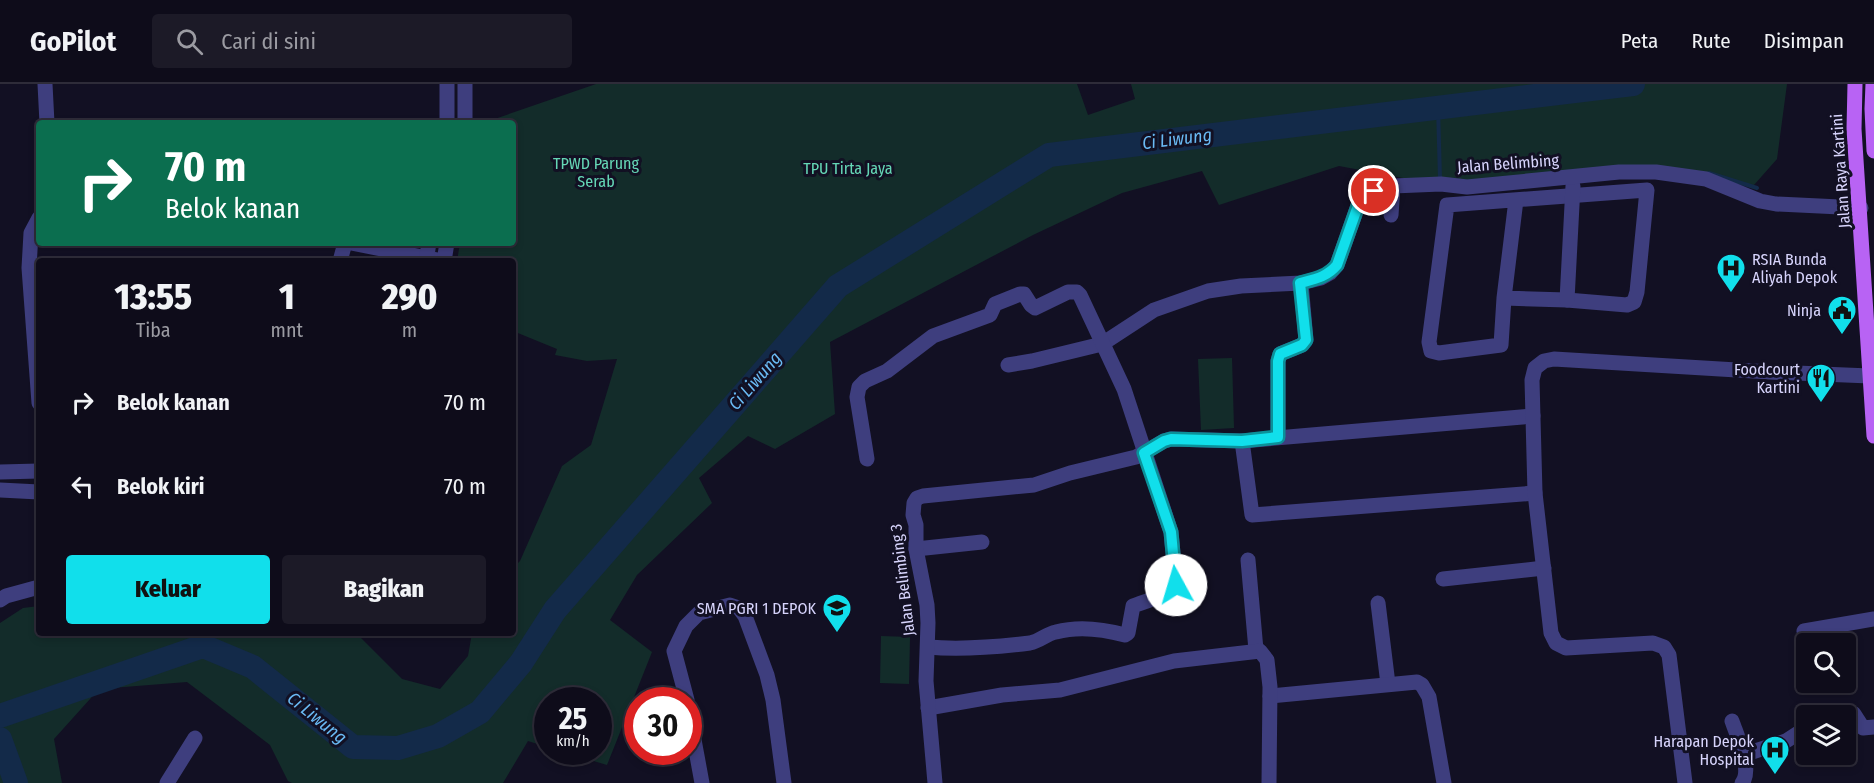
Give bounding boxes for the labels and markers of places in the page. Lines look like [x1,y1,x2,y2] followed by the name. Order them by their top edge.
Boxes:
[1348,165,1399,216] pin
[1752,250,1838,287] place label: RSIA Bunda Aliyah Depok
[1715,252,1747,294] hospital icon: RSIA Bunda Aliyah Depok
[1826,294,1858,336] public building icon: Ninja
[1787,301,1821,320] place label: Ninja
[1734,360,1801,397] place label: Foodcourt Kartini
[1805,362,1837,404] restaurant icon: Foodcourt Kartini
[821,592,853,634] school or university icon: SMA PGRI 1 DEPOK
[697,599,817,618] place label: SMA PGRI 1 DEPOK
[1654,732,1755,769] place label: Harapan Depok Hospital
[1759,734,1791,776] hospital icon: Harapan Depok Hospital

